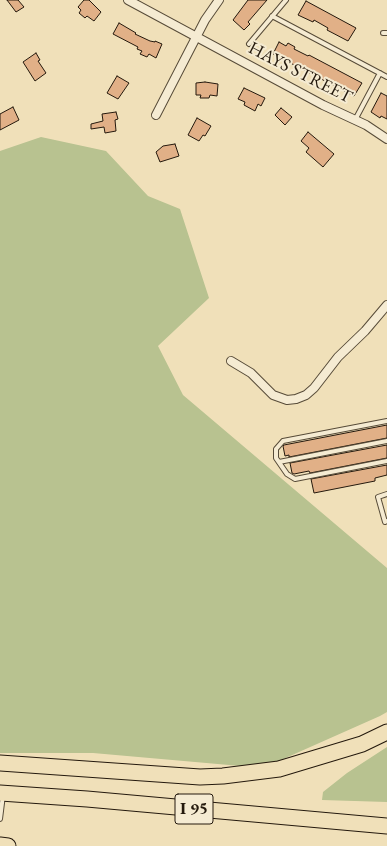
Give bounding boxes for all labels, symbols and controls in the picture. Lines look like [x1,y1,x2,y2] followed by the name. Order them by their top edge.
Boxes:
[244,38,356,108] street label: HAYS STREET
[175,794,213,824] road number: I 95

